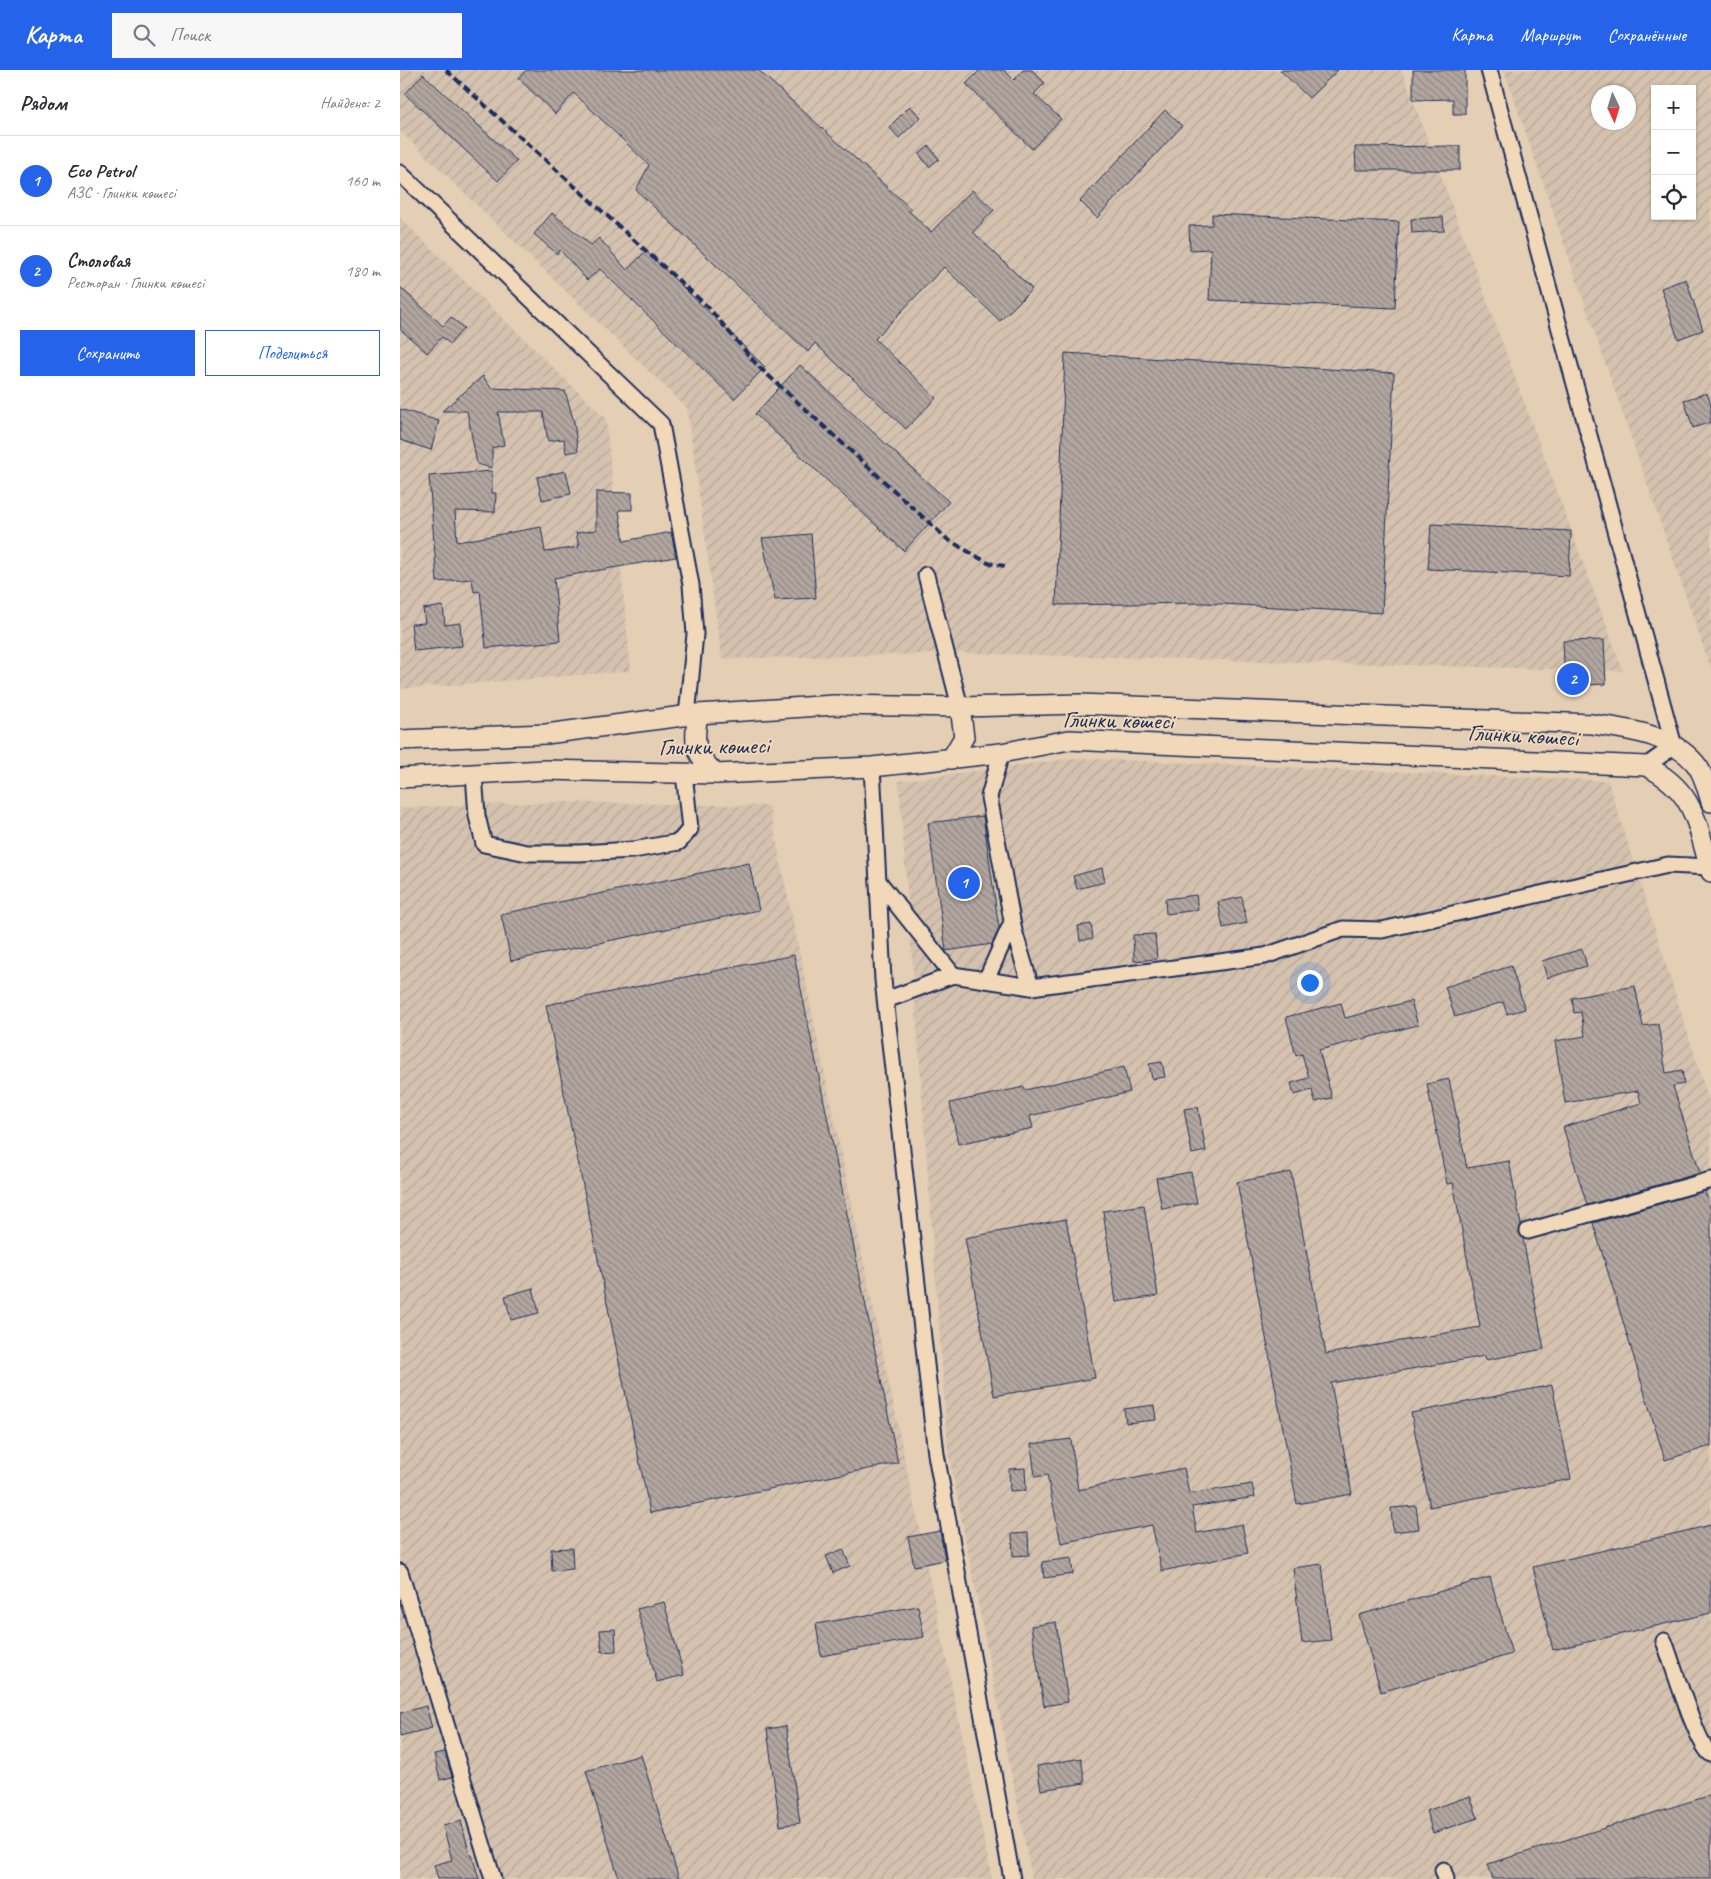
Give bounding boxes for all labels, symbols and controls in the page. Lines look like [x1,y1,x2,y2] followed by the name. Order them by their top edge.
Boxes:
[112,13,462,58] search box
[25,20,82,50] text: Карта
[130,21,158,49] icon: search
[170,23,210,47] text: Поиск
[1451,24,1492,46] text: Карта
[1520,24,1580,46] text: Маршрут
[1608,24,1686,46] text: Сохранённые
[1591,85,1636,130] north arrow
[1651,85,1696,220] map controls
[1651,85,1696,130] button: +
[20,90,67,116] text: Рядом
[320,93,380,113] text: Найдено: 2
[1651,130,1696,175] button: −
[67,159,134,183] text: Eco Petrol
[32,171,40,191] text: 1
[346,171,380,191] text: 160 m
[1651,175,1696,220] button: locate
[67,183,176,203] text: АЗС · Глинки көшесі
[67,249,130,273] text: Столовая
[32,261,40,281] text: 2
[346,261,380,281] text: 180 m
[67,273,204,293] text: Ресторан · Глинки көшесі
[20,330,195,376] button: Сохранить
[205,330,380,376] button: Поделиться
[1557,660,1589,698] pin: 2
[1062,704,1176,736] street label: Глинки көшесі
[1467,717,1582,753] street label: Глинки көшесі
[658,730,772,762] street label: Глинки көшесі
[948,864,980,902] pin: 1
[1297,970,1323,996] your location

